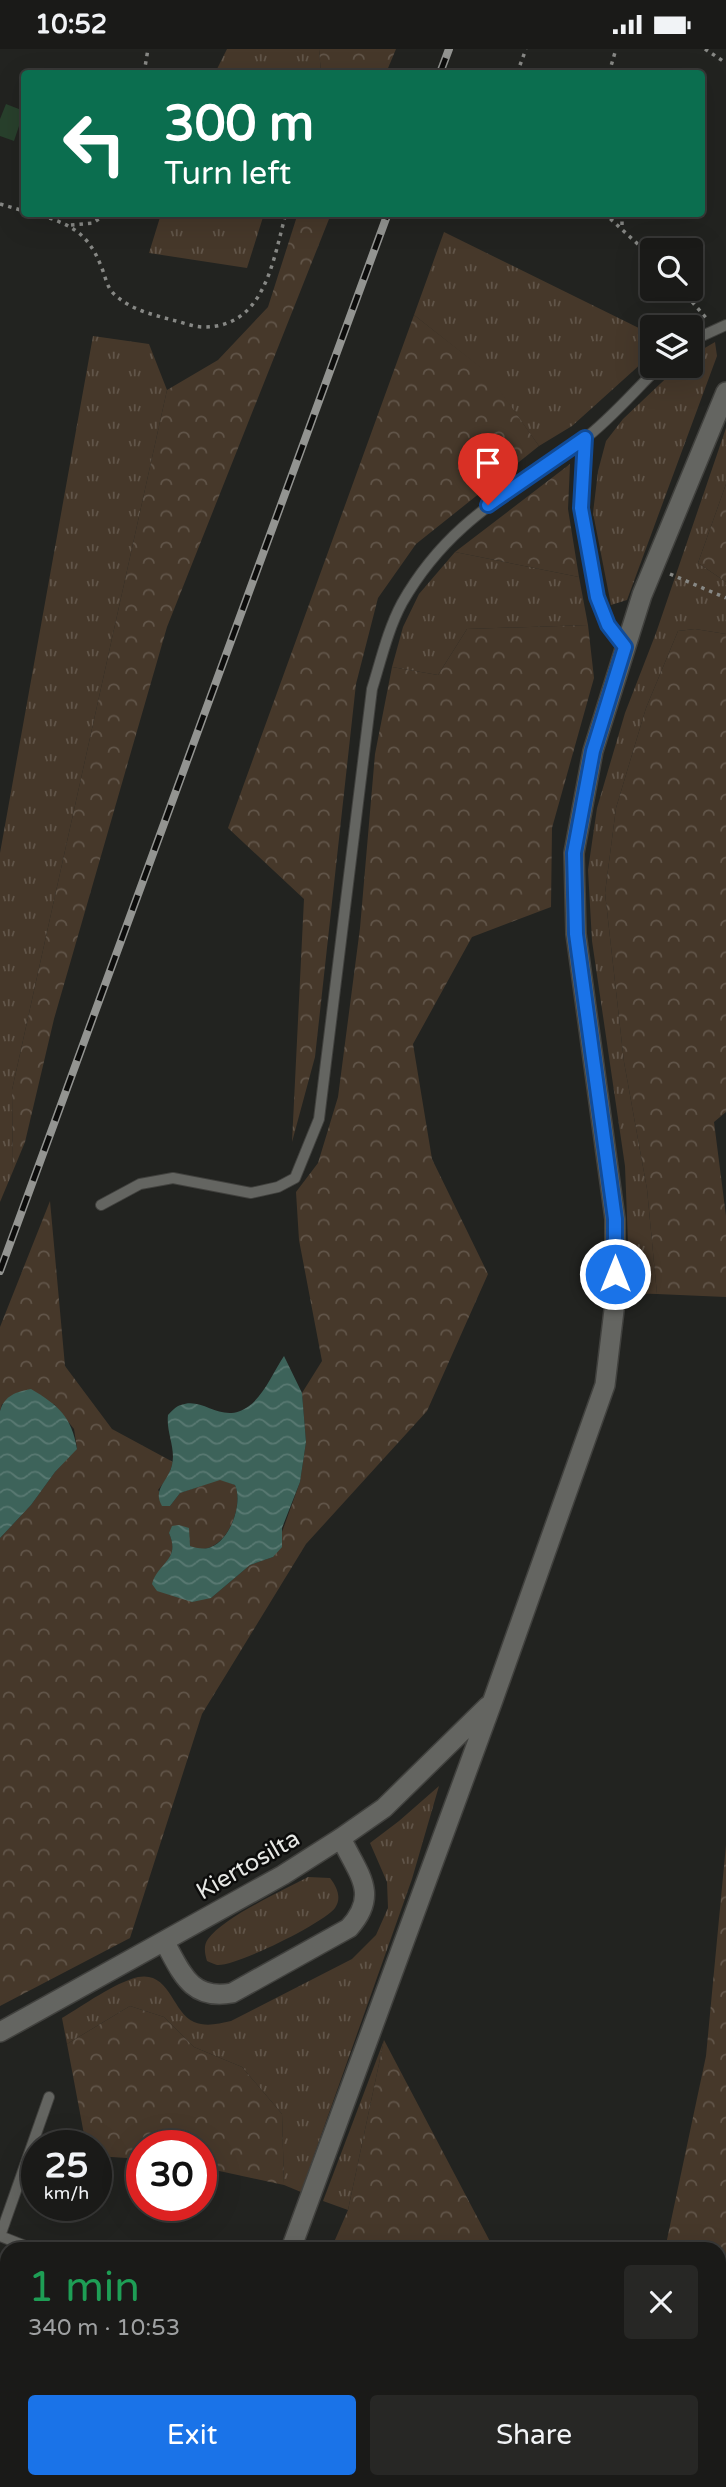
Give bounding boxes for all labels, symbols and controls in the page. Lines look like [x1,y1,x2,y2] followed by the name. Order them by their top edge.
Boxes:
[35,9,107,40] text: 10:52
[164,95,314,154] text: 300 m
[49,98,140,189] icon: left
[164,155,291,193] text: Turn left
[640,238,703,378] map controls
[640,238,703,301] button: search
[640,315,703,378] button: layers
[458,433,518,505] pin
[469,444,507,482] icon: arrive
[578,1237,652,1311] position arrow
[191,1824,305,1906] street label: Kiertosilta
[126,2130,217,2221] speed limit sign: 30
[45,2145,88,2187] text: 25
[44,2182,89,2204] text: km/h
[28,2262,140,2313] text: 1 min
[624,2265,698,2339] button: close
[28,2314,180,2342] text: 340 m · 10:53
[28,2395,356,2475] button: Exit
[370,2395,698,2475] button: Share

